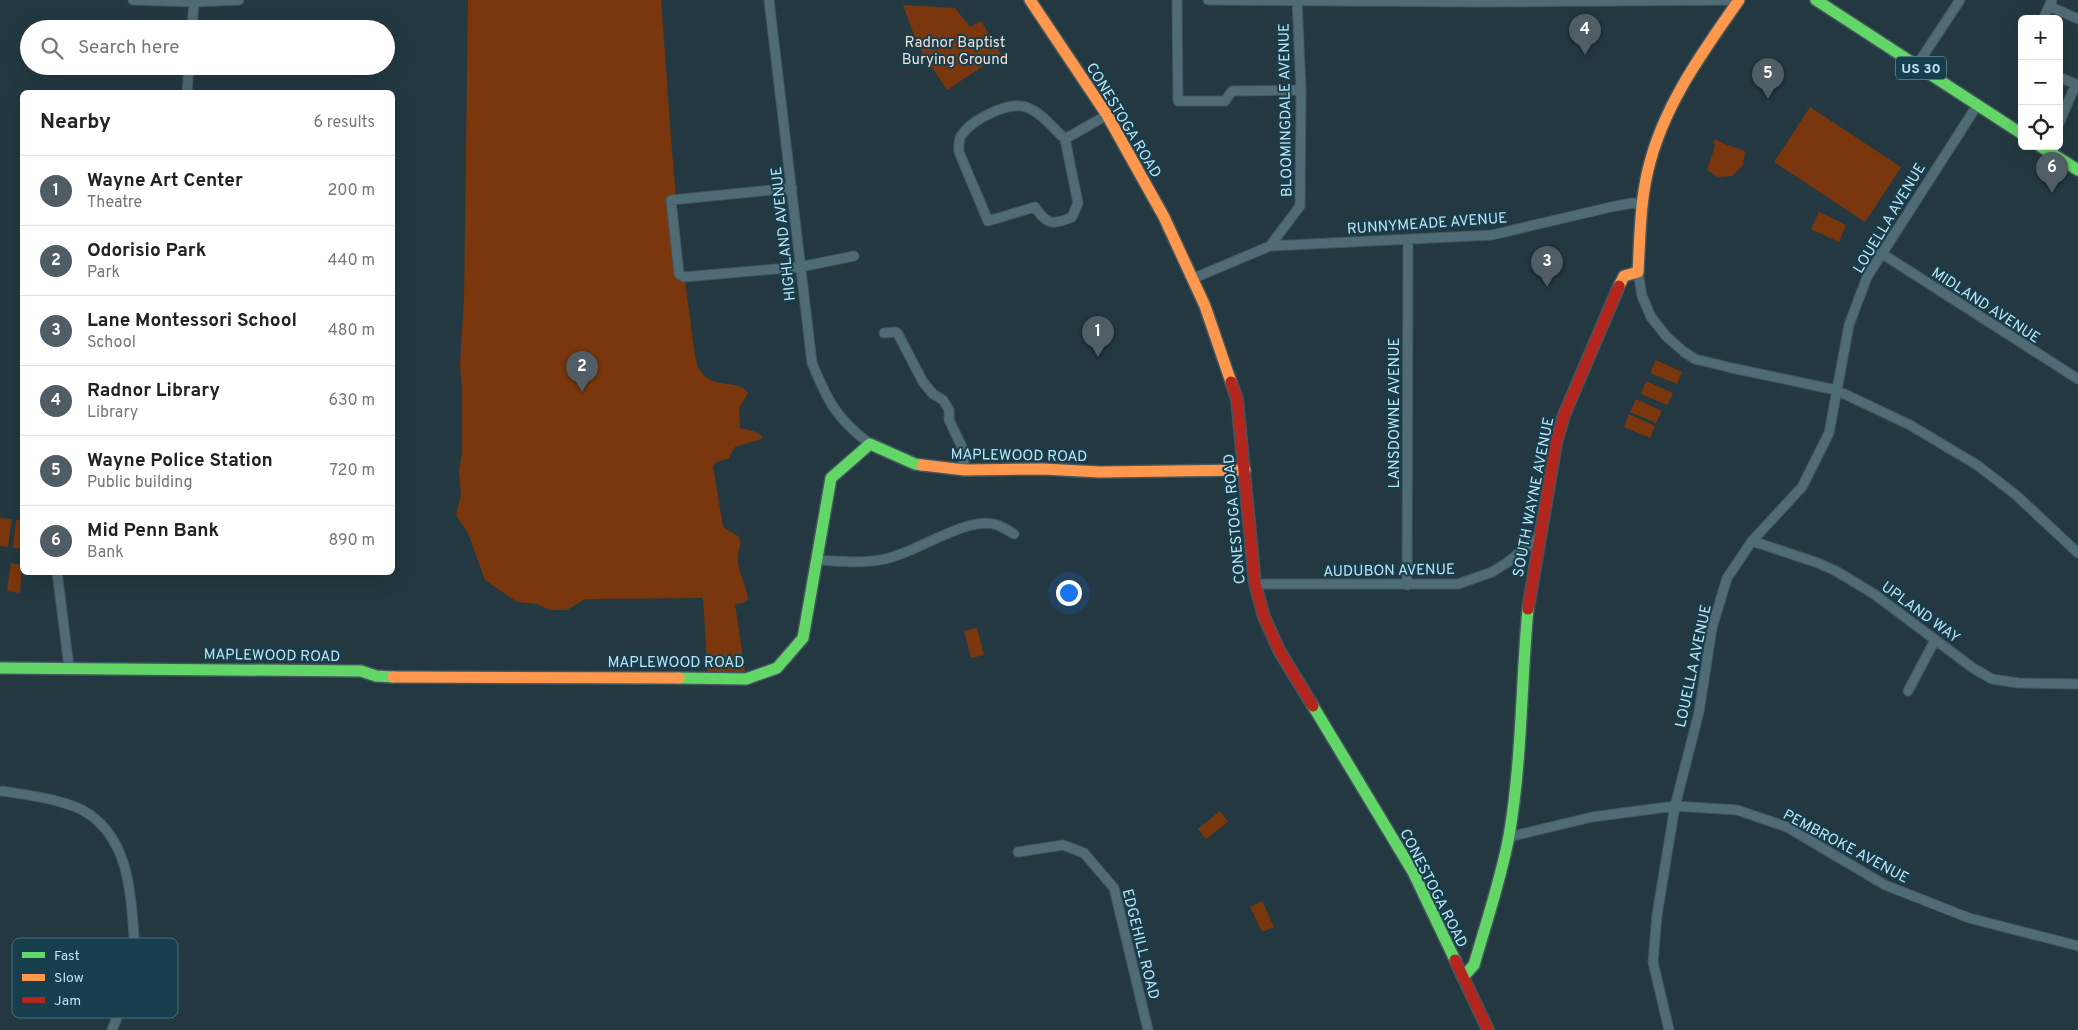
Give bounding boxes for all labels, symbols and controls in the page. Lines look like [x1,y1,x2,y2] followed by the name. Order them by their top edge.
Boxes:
[1569,14,1601,55] pin: 4
[2018,15,2063,150] map controls
[2018,15,2063,60] button: +
[20,20,395,75] search box
[1275,23,1298,197] street label: BLOOMINGDALE AVENUE
[38,34,66,62] icon: search
[902,34,1008,70] park label: Radnor Baptist Burying Ground
[78,36,180,60] text: Search here
[1896,56,1946,80] road number: US 30
[1752,58,1784,99] pin: 5
[1081,60,1165,182] street label: CONESTOGA ROAD
[2018,60,2063,105] button: −
[2018,105,2063,150] button: locate
[40,109,111,136] text: Nearby
[313,113,375,133] text: 6 results
[2036,152,2068,193] pin: 6
[1850,160,1931,277] street label: LOUELLA AVENUE
[768,166,801,302] street label: HIGHLAND AVENUE
[87,169,243,193] text: Wayne Art Center
[53,181,59,201] text: 1
[327,181,375,201] text: 200 m
[87,193,142,213] text: Theatre
[1346,209,1508,240] street label: RUNNYMEADE AVENUE
[87,239,206,263] text: Odorisio Park
[1531,246,1563,287] pin: 3
[51,251,61,271] text: 2
[328,251,375,271] text: 440 m
[87,263,120,283] text: Park
[1927,264,2043,348] street label: MIDLAND AVENUE
[87,309,297,333] text: Lane Montessori School
[1082,316,1114,357] pin: 1
[51,321,61,341] text: 3
[328,321,375,341] text: 480 m
[87,333,136,353] text: School
[1386,338,1405,488] street label: LANSDOWNE AVENUE
[566,351,598,392] pin: 2
[87,379,220,403] text: Radnor Library
[51,391,61,411] text: 4
[328,391,375,411] text: 630 m
[87,403,138,423] text: Library
[1510,416,1559,579] street label: SOUTH WAYNE AVENUE
[950,446,1088,467] street label: MAPLEWOOD ROAD
[87,449,273,473] text: Wayne Police Station
[1220,453,1251,585] street label: CONESTOGA ROAD
[51,461,61,481] text: 5
[330,461,375,481] text: 720 m
[87,473,192,493] text: Public building
[87,519,219,543] text: Mid Penn Bank
[51,531,61,551] text: 6
[329,531,375,551] text: 890 m
[87,543,124,563] text: Bank
[1323,561,1455,582] street label: AUDUBON AVENUE
[1877,578,1964,648] street label: UPLAND WAY
[1056,580,1082,606] your location
[1672,603,1717,730] street label: LOUELLA AVENUE
[203,646,341,667] street label: MAPLEWOOD ROAD
[608,654,744,673] street label: MAPLEWOOD ROAD
[1779,806,1912,889] street label: PEMBROKE AVENUE
[1394,826,1471,951] street label: CONESTOGA ROAD
[1117,887,1162,1002] street label: EDGEHILL ROAD
[12,938,178,1018] legend
[54,948,80,965] text: Fast
[54,970,84,987] text: Slow
[54,993,81,1010] text: Jam

